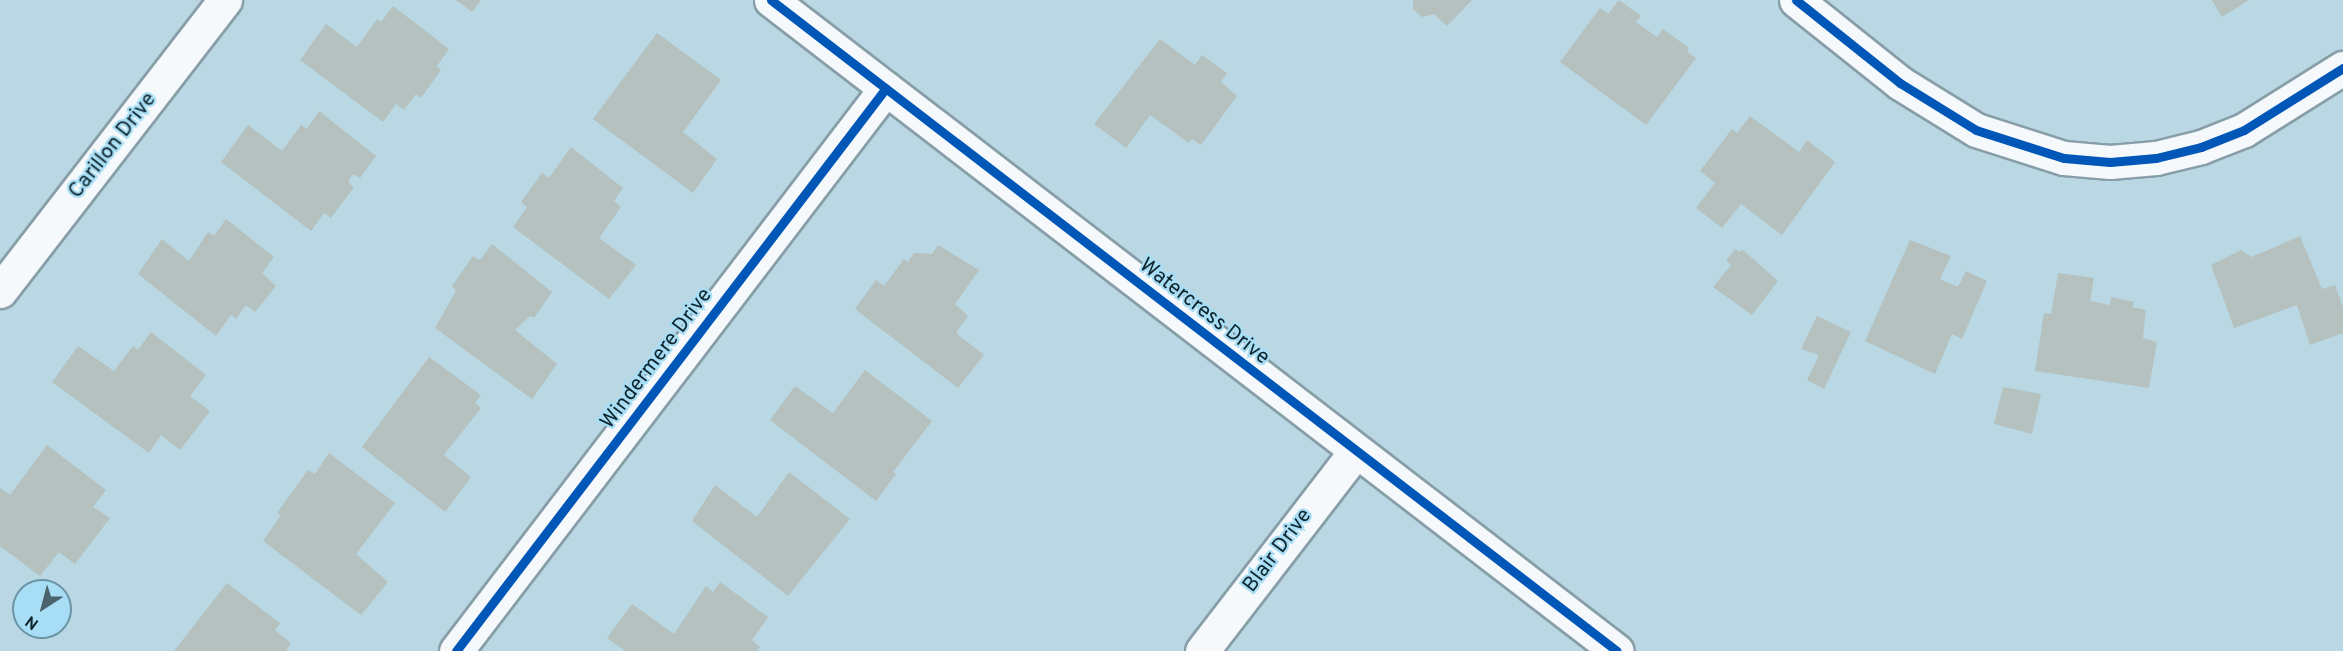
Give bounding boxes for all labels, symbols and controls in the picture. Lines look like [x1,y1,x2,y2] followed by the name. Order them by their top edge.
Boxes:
[64,88,162,204] street label: Carillon Drive
[1134,253,1274,371] street label: Watercress Drive
[596,284,718,434] street label: Windermere Drive
[1238,504,1318,598] street label: Blair Drive
[12,579,72,639] north arrow
[22,610,43,633] text: N

